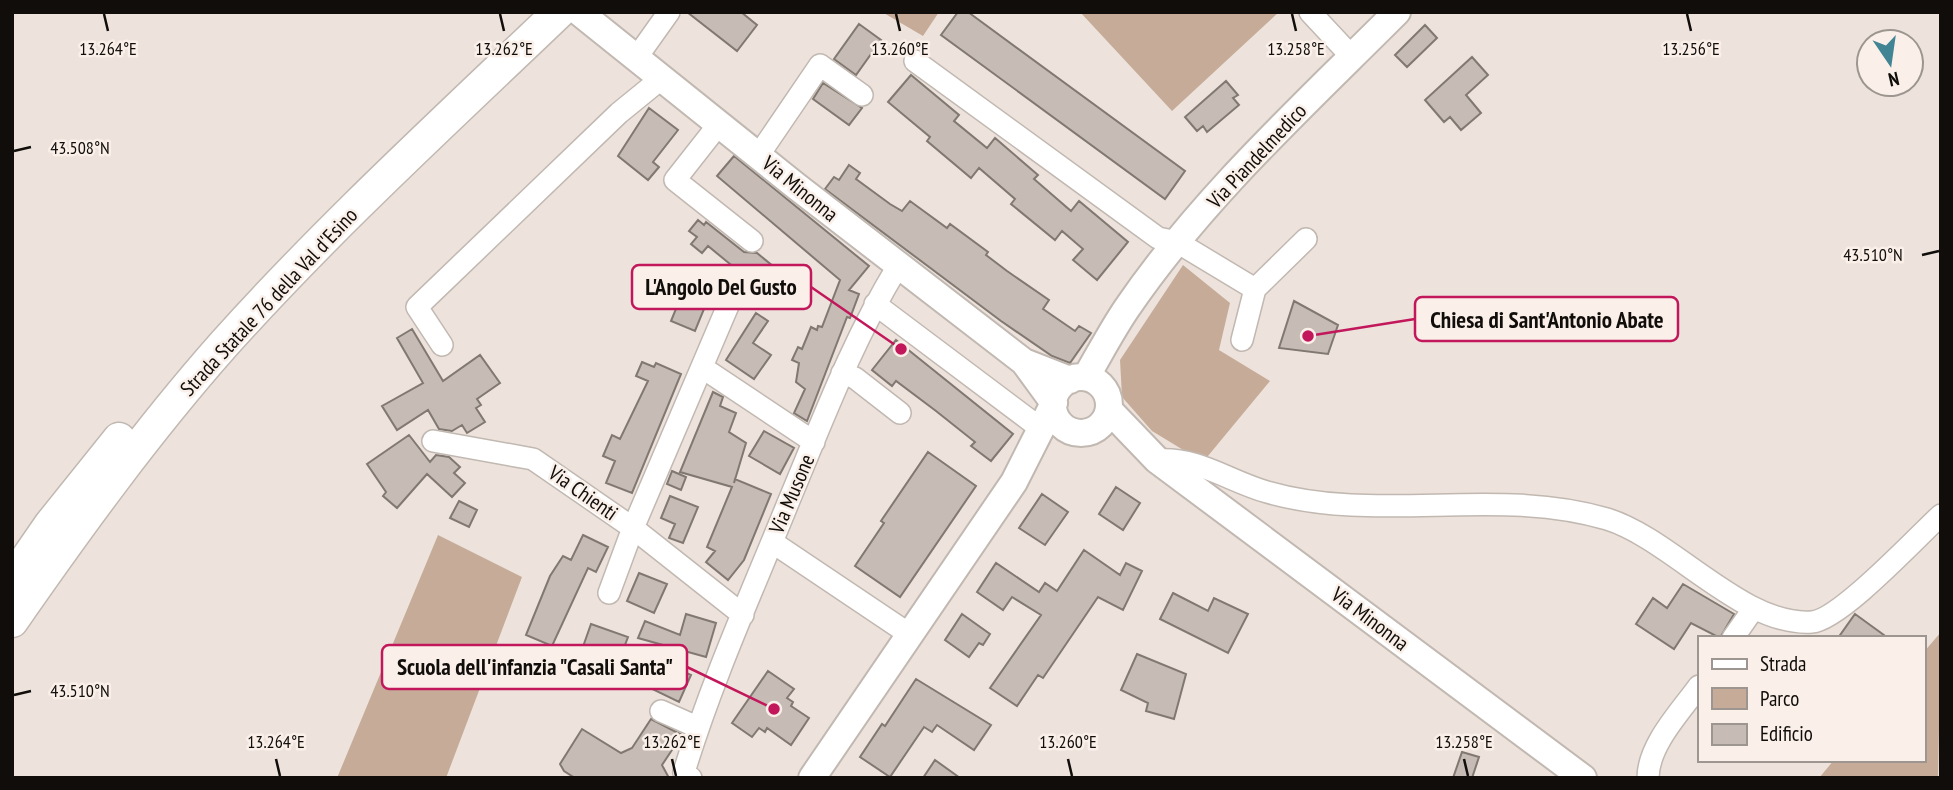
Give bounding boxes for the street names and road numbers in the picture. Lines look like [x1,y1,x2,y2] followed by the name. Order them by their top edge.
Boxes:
[1201,98,1312,214] street label: Via Piandelmedico
[756,149,844,227] street label: Via Minonna
[174,202,363,402] street label: Strada Statale 76 della Val d'Esino
[762,450,820,539] street label: Via Musone
[542,458,623,526] street label: Via Chienti
[1325,580,1414,657] street label: Via Minonna

